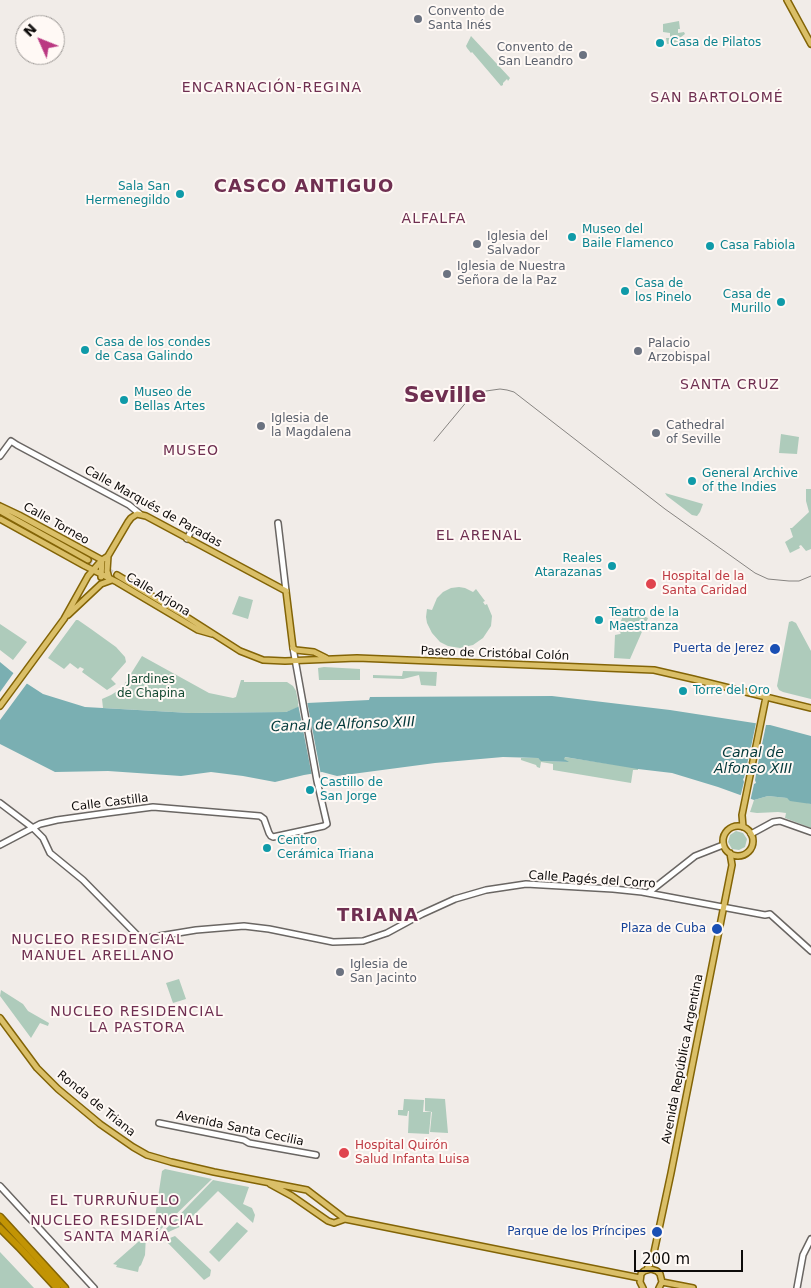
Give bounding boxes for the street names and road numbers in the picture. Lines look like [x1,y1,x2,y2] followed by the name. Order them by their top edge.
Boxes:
[82,463,224,551] street label: Calle Marqués de Paradas
[20,500,92,548] street label: Calle Torneo
[123,570,193,620] street label: Calle Arjona
[420,644,570,664] street label: Paseo de Cristóbal Colón
[71,791,149,815] street label: Calle Castilla
[528,868,656,892] street label: Calle Pagés del Corro
[659,973,707,1145] street label: Avenida República Argentina
[54,1068,138,1140] street label: Ronda de Triana
[175,1108,305,1150] street label: Avenida Santa Cecilia

